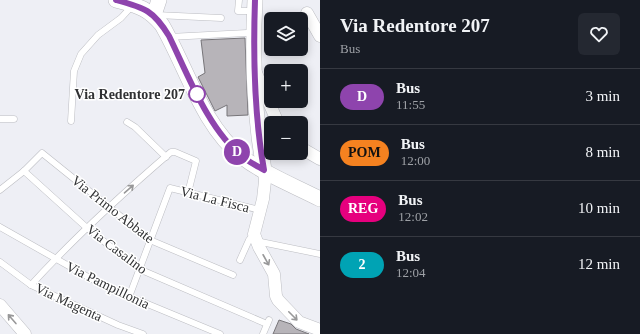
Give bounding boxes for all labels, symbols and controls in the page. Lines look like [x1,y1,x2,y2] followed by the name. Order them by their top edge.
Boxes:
[264,12,308,160] map controls
[264,12,308,56] button: layers
[578,13,620,55] button: heart
[340,15,490,36] text: Via Redentore 207
[340,41,360,56] text: Bus
[264,64,308,108] button: +
[396,80,420,96] text: Bus
[188,85,206,103] marker: Via Redentore 207
[75,87,185,102] place label: Via Redentore 207
[585,88,620,104] text: 3 min
[357,89,367,104] text: D
[396,97,425,112] text: 11:55
[264,116,308,160] button: −
[401,136,425,152] text: Bus
[224,139,250,165] line badge: D
[232,144,242,159] text: D
[585,144,620,160] text: 8 min
[348,145,381,160] text: POM
[401,153,430,168] text: 12:00
[69,173,157,246] street label: Via Primo Abbate
[179,184,252,216] street label: Via La Fisca
[124,185,134,194] one-way arrow
[398,192,423,208] text: Bus
[578,200,620,216] text: 10 min
[348,201,378,216] text: REG
[398,209,428,224] text: 12:02
[83,222,150,277] street label: Via Casalino
[396,248,420,264] text: Bus
[262,254,270,266] one-way arrow
[578,256,620,272] text: 12 min
[359,257,366,272] text: 2
[64,259,152,312] street label: Via Pampillonia
[396,265,426,280] text: 12:04
[33,280,105,325] street label: Via Magenta
[288,311,298,321] one-way arrow
[8,314,17,325] one-way arrow

